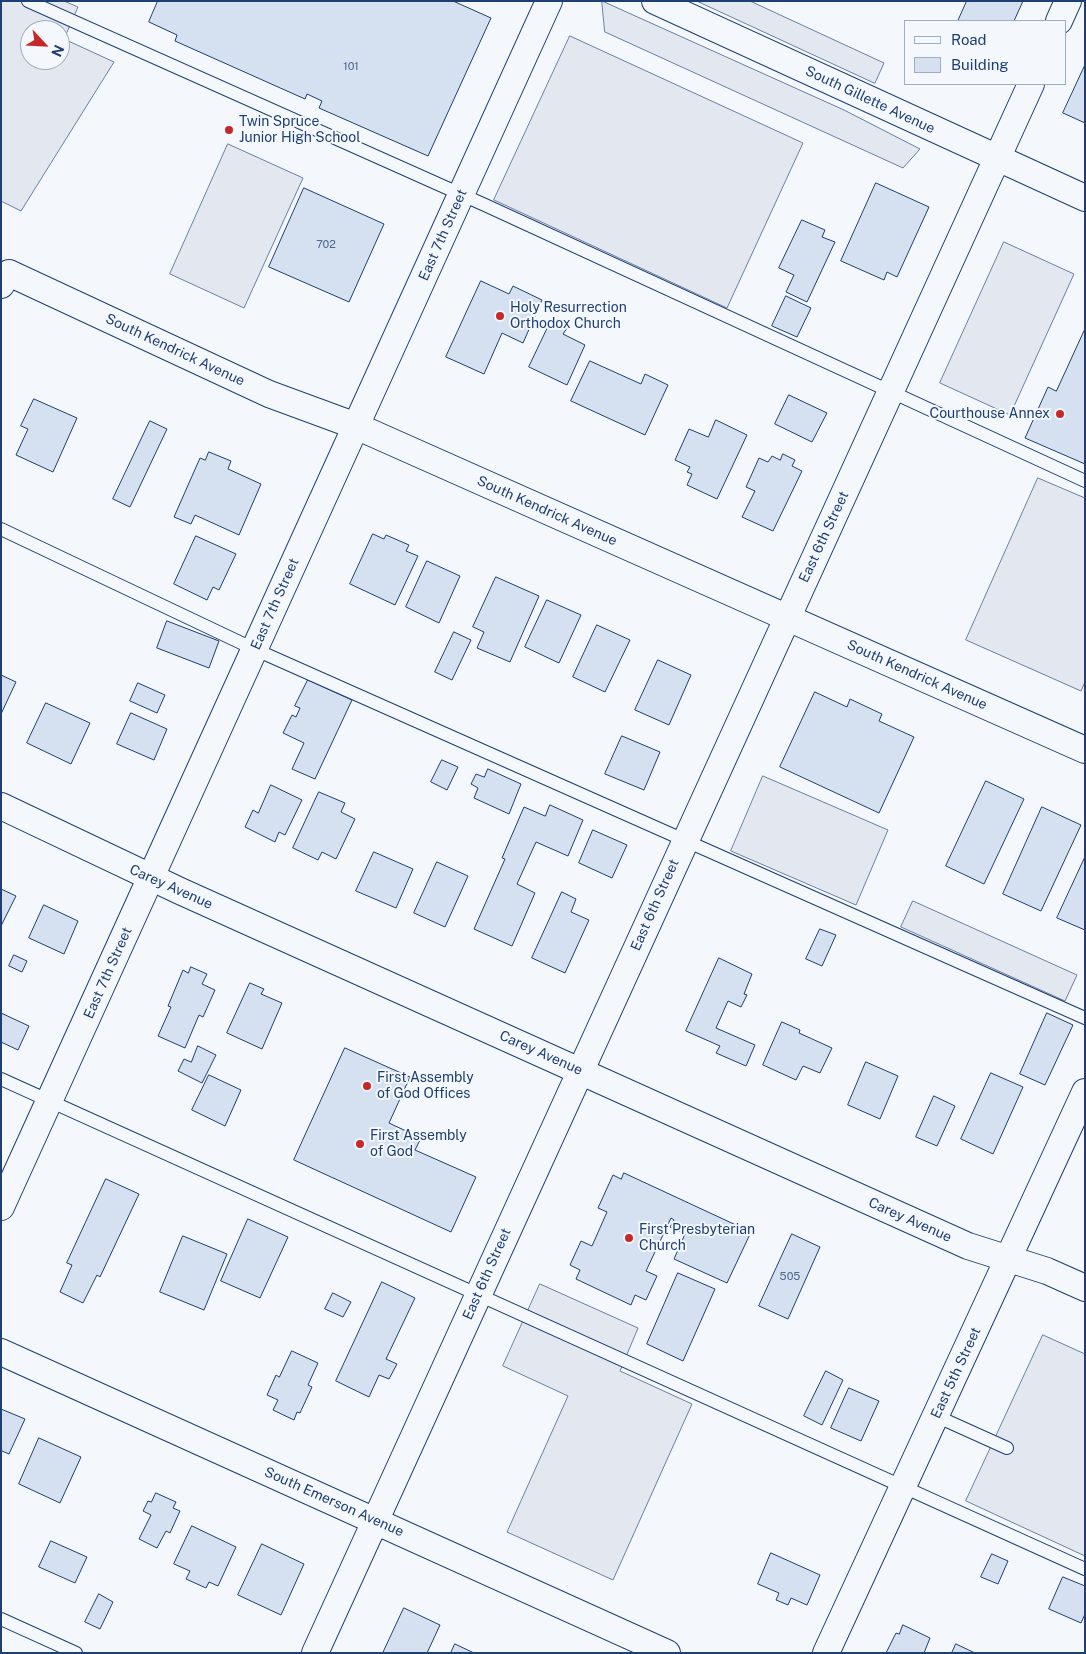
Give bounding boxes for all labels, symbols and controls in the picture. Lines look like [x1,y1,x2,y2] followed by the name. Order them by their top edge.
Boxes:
[20,20,70,70] north arrow
[904,20,1066,85] legend
[951,31,987,48] text: Road
[48,43,67,59] text: N
[951,56,1009,73] text: Building
[343,60,359,74] house number: 101
[803,63,937,137] street label: South Gillette Avenue
[239,114,360,146] place label: Twin Spruce Junior High School
[223,124,235,136] marker: Twin Spruce Junior High School
[415,187,471,283] street label: East 7th Street
[316,238,336,252] house number: 702
[510,300,627,332] place label: Holy Resurrection Orthodox Church
[103,310,247,390] street label: South Kendrick Avenue
[494,310,506,322] marker: Holy Resurrection Orthodox Church
[930,406,1050,422] place label: Courthouse Annex
[1054,408,1066,420] marker: Courthouse Annex
[474,472,620,550] street label: South Kendrick Avenue
[796,489,852,585] street label: East 6th Street
[247,556,303,652] street label: East 7th Street
[844,636,990,714] street label: South Kendrick Avenue
[627,857,683,953] street label: East 6th Street
[127,861,215,913] street label: Carey Avenue
[80,925,136,1021] street label: East 7th Street
[497,1027,585,1079] street label: Carey Avenue
[377,1070,474,1102] place label: First Assembly of God Offices
[361,1080,373,1092] marker: First Assembly of God Offices
[370,1128,467,1160] place label: First Assembly of God
[354,1138,366,1150] marker: First Assembly of God
[866,1194,954,1246] street label: Carey Avenue
[639,1222,755,1254] place label: First Presbyterian Church
[459,1226,515,1322] street label: East 6th Street
[623,1232,635,1244] marker: First Presbyterian Church
[780,1270,800,1284] house number: 505
[928,1325,984,1421] street label: East 5th Street
[262,1464,406,1540] street label: South Emerson Avenue

